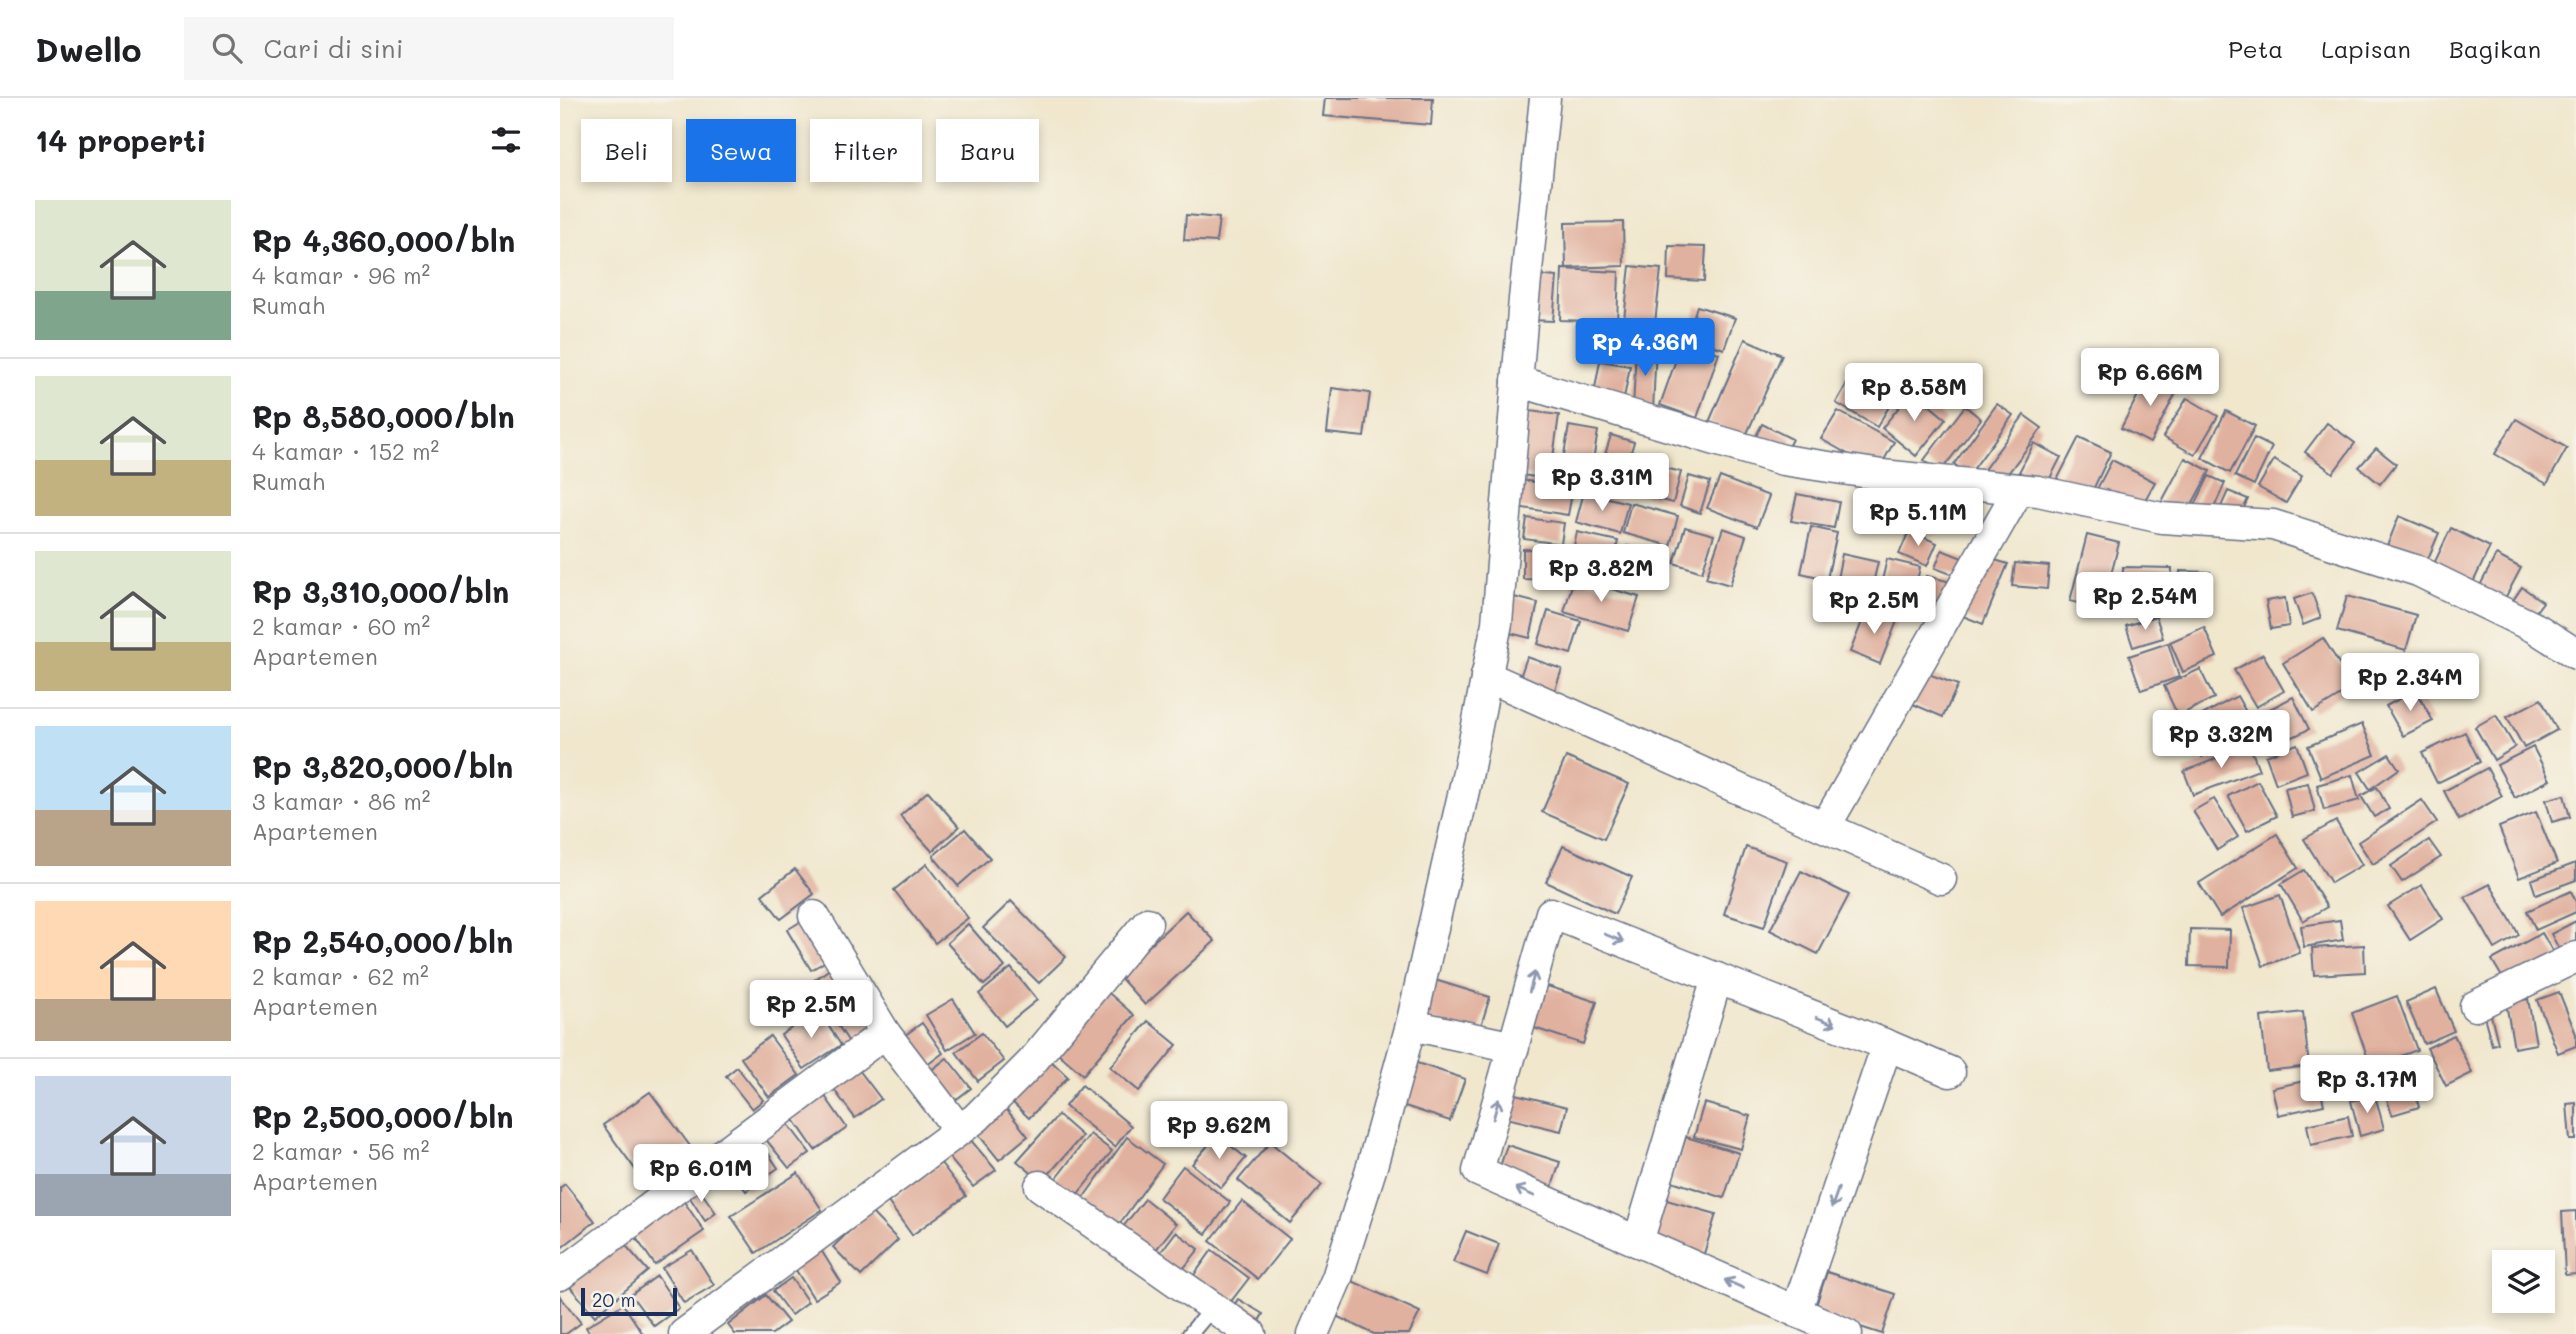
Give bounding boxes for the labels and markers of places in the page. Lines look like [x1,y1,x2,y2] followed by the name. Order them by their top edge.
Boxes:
[1573,318,1717,378] pin: Rp 4.36M
[2078,348,2222,408] pin: Rp 6.66M
[1842,364,1986,423] pin: Rp 8.58M
[1530,454,1674,513] pin: Rp 3.31M
[1846,489,1990,548] pin: Rp 5.11M
[1529,545,1673,604] pin: Rp 3.82M
[2073,573,2217,632] pin: Rp 2.54M
[1809,576,1939,636] pin: Rp 2.5M
[2338,654,2482,713] pin: Rp 2.34M
[2149,710,2293,770] pin: Rp 3.32M
[746,981,876,1040] pin: Rp 2.5M
[2295,1056,2439,1115] pin: Rp 3.17M
[1147,1102,1291,1161] pin: Rp 9.62M
[629,1144,773,1204] pin: Rp 6.01M

